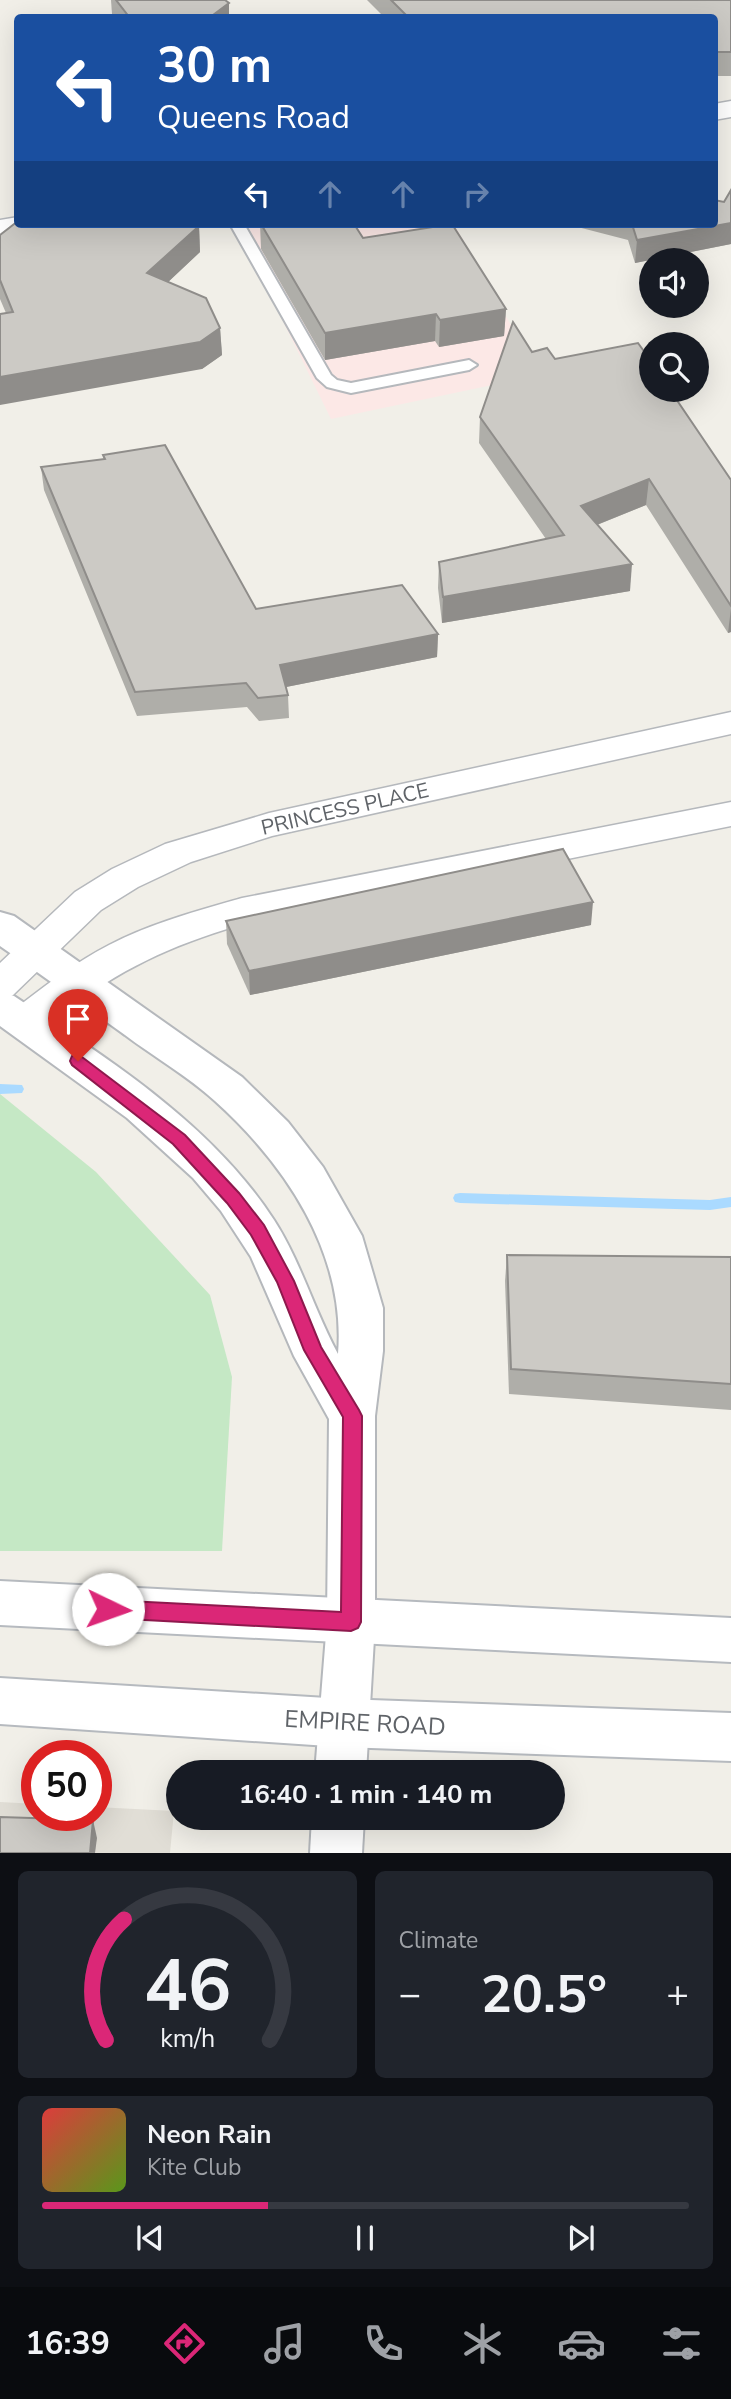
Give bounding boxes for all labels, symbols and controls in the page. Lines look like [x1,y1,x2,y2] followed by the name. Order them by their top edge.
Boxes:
[157,32,272,99] text: 30 m
[42,42,133,133] icon: left
[157,96,350,139] text: Queens Road
[238,175,276,213] icon: left
[311,175,349,213] icon: ahead
[384,175,422,213] icon: ahead
[457,175,495,213] icon: right
[639,248,709,402] map controls
[639,248,709,318] button: sound
[639,332,709,402] button: search
[258,776,432,842] street label: PRINCESS PLACE
[48,989,108,1061] pin
[59,1000,97,1038] icon: arrive
[71,1572,145,1646] position arrow
[284,1703,446,1743] street label: EMPIRE ROAD
[21,1740,112,1831] speed limit sign: 50
[239,1777,492,1812] text: 16:40 · 1 min · 140 m
[399,1925,478,1956] text: Climate
[144,1937,231,2037] text: 46
[481,1959,607,2030] text: 20.5°
[399,1969,421,2020] text: −
[666,1969,689,2020] text: +
[160,2022,215,2056] text: km/h
[147,2117,272,2152] text: Neon Rain
[147,2152,241,2183] text: Kite Club
[131,2219,169,2257] icon: previous
[346,2219,384,2257] icon: pause
[562,2219,600,2257] icon: next
[160,2319,209,2368] icon: directions
[260,2319,309,2368] icon: music
[359,2319,408,2368] icon: phone
[458,2319,507,2368] icon: climate
[557,2319,606,2368] icon: car
[657,2319,706,2368] icon: filters
[25,2322,110,2365] text: 16:39

